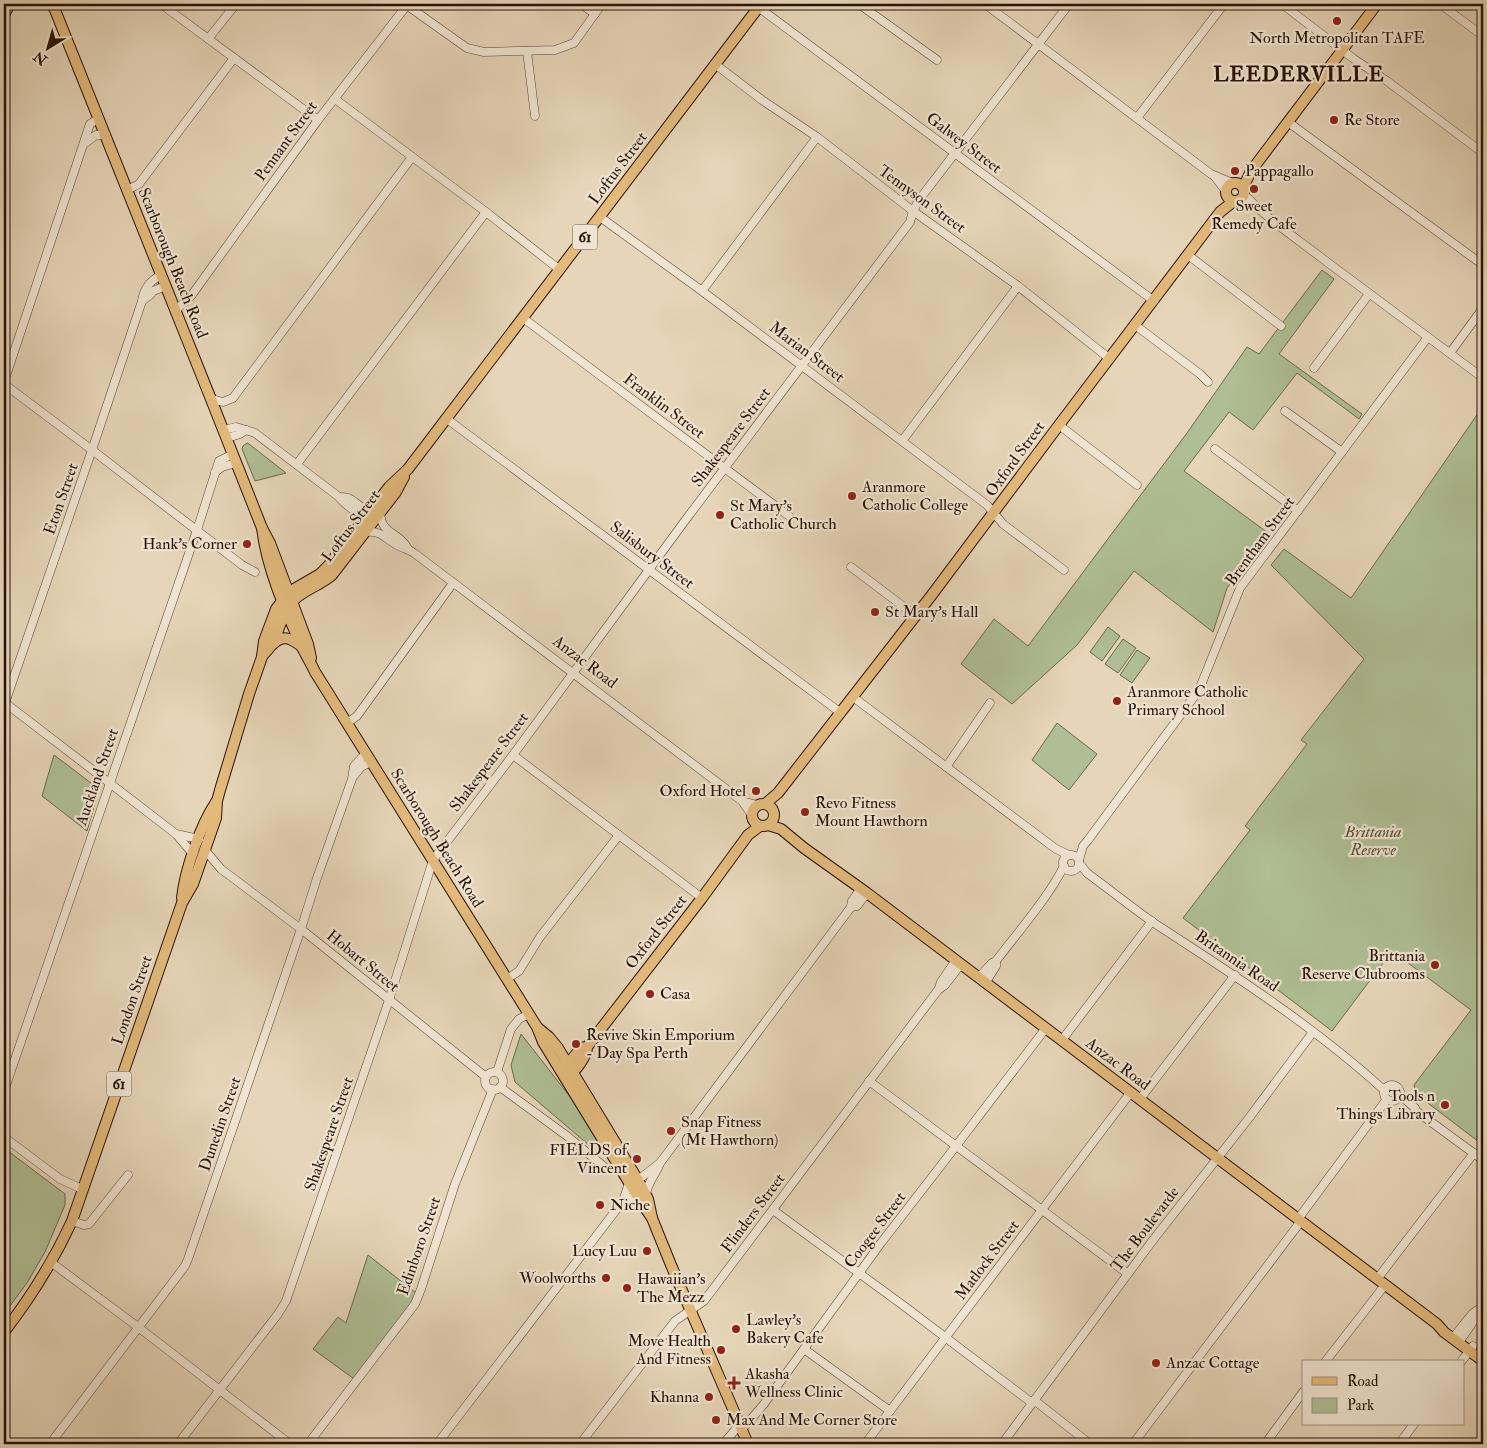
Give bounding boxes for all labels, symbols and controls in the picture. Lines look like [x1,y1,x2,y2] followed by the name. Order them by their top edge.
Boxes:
[1331,15,1343,27] marker: North Metropolitan TAFE
[22,22,72,72] north arrow
[1249,28,1425,49] place label: North Metropolitan TAFE
[30,47,51,69] text: N
[1213,61,1385,88] district label: LEEDERVILLE
[250,97,322,185] street label: Pennant Street
[922,108,1006,178] street label: Galwey Street
[1344,110,1400,130] place label: Re Store
[1328,114,1340,126] marker: Re Store
[584,128,652,208] street label: Loftus Street
[874,161,970,237] street label: Tennyson Street
[1245,161,1314,182] place label: Pappagallo
[1229,165,1241,177] marker: Pappagallo
[1248,183,1260,195] marker: Sweet Remedy Cafe
[134,185,212,341] street label: Scarborough Beach Road
[1211,196,1297,234] place label: Sweet Remedy Cafe
[572,224,598,250] road number: 61
[765,317,849,387] street label: Marian Street
[619,369,709,443] street label: Franklin Street
[687,383,776,491] street label: Shakespeare Street
[981,417,1049,501] street label: Oxford Street
[39,461,83,537] street label: Eton Street
[861,477,969,515] place label: Aranmore Catholic College
[317,486,385,566] street label: Loftus Street
[846,490,858,502] marker: Aranmore Catholic College
[1221,492,1299,590] street label: Brentham Street
[730,496,837,534] place label: St Mary's Catholic Church
[714,509,726,521] marker: St Mary's Catholic Church
[606,517,698,593] street label: Salisbury Street
[142,534,237,554] place label: Hank's Corner
[241,538,253,550] marker: Hank's Corner
[885,602,978,622] place label: St Mary's Hall
[869,606,881,618] marker: St Mary's Hall
[548,631,621,693] street label: Anzac Road
[1126,682,1249,720] place label: Aranmore Catholic Primary School
[1111,695,1123,707] marker: Aranmore Catholic Primary School
[445,708,534,816] street label: Shakespeare Street
[71,726,123,829] street label: Auckland Street
[386,765,488,911] street label: Scarborough Beach Road
[659,781,746,801] place label: Oxford Hotel
[750,785,762,797] marker: Oxford Hotel
[815,793,928,831] place label: Revo Fitness Mount Hawthorn
[799,806,811,818] marker: Revo Fitness Mount Hawthorn
[1344,822,1401,860] park label: Brittania Reserve
[621,891,691,973] street label: Oxford Street
[322,926,404,996] street label: Hobart Street
[1191,926,1283,996] street label: Britannia Road
[1301,946,1425,984] place label: Brittania Reserve Clubrooms
[107,953,157,1047] street label: London Street
[1429,959,1441,971] marker: Brittania Reserve Clubrooms
[660,984,691,1004] place label: Casa
[644,988,656,1000] marker: Casa
[586,1025,735,1064] place label: Revive Skin Emporium - Day Spa Perth
[1081,1033,1154,1095] street label: Anzac Road
[570,1038,582,1050] marker: Revive Skin Emporium - Day Spa Perth
[106,1072,132,1096] road number: 61
[195,1074,245,1174] street label: Dunedin Street
[300,1074,359,1194] street label: Shakespeare Street
[1336,1086,1436,1124] place label: Tools n Things Library
[1439,1099,1451,1111] marker: Tools n Things Library
[681,1112,778,1150] place label: Snap Fitness (Mt Hawthorn)
[665,1125,677,1137] marker: Snap Fitness (Mt Hawthorn)
[549,1140,630,1178] place label: FIELDS of Vincent
[631,1153,643,1165] marker: FIELDS of Vincent
[717,1169,789,1257] street label: Flinders Street
[1107,1182,1184,1275] street label: The Boulevarde
[840,1188,910,1272] street label: Coogee Street
[393,1194,445,1298] street label: Edinboro Street
[610,1195,650,1215] place label: Niche
[594,1199,606,1211] marker: Niche
[950,1216,1024,1304] street label: Matlock Street
[572,1241,637,1261] place label: Lucy Luu
[641,1245,653,1257] marker: Lucy Luu
[518,1268,596,1288] place label: Woolworths
[637,1269,706,1307] place label: Hawaiian's The Mezz
[600,1272,612,1284] marker: Woolworths
[621,1282,633,1294] marker: Hawaiian's The Mezz
[746,1310,824,1348] place label: Lawley's Bakery Cafe
[730,1323,742,1335] marker: Lawley's Bakery Cafe
[628,1331,712,1369] place label: Move Health And Fitness
[715,1344,727,1356] marker: Move Health And Fitness
[1165,1353,1260,1373] place label: Anzac Cottage
[1150,1357,1162,1369] marker: Anzac Cottage
[1302,1360,1464,1426] legend
[744,1364,844,1402] place label: Akasha Wellness Clinic
[1347,1372,1379,1391] text: Road
[727,1376,741,1390] marker: Akasha Wellness Clinic
[650,1387,699,1407] place label: Khanna
[703,1391,715,1403] marker: Khanna
[1347,1396,1374,1415] text: Park
[726,1410,898,1430] place label: Max And Me Corner Store
[710,1414,722,1426] marker: Max And Me Corner Store

